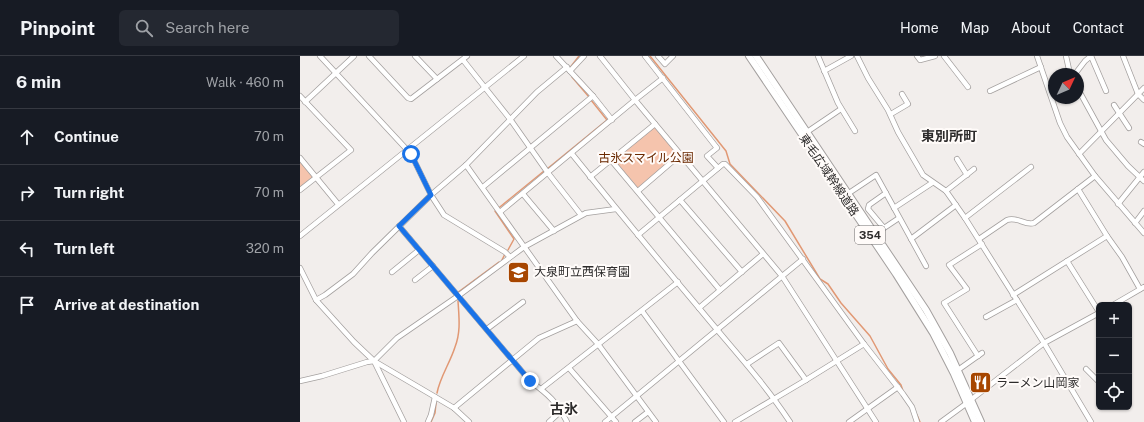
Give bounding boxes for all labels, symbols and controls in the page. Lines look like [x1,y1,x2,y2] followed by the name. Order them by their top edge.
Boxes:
[119,10,399,46] search box
[20,17,95,39] text: Pinpoint
[133,17,155,39] icon: search
[165,19,249,36] text: Search here
[900,20,939,36] text: Home
[961,20,989,36] text: Map
[1011,20,1051,36] text: About
[1073,20,1124,36] text: Contact
[1048,68,1084,104] north arrow
[16,72,61,92] text: 6 min
[206,75,284,90] text: Walk · 460 m
[16,126,38,148] icon: ahead
[54,128,119,145] text: Continue
[921,128,977,144] district label: 東別所町
[254,129,284,144] text: 70 m
[796,131,862,219] street label: 東毛広域幹線道路
[402,145,420,163] route start
[598,151,694,165] park label: 古氷スマイル公園
[16,182,38,204] icon: right
[54,184,124,201] text: Turn right
[254,185,284,200] text: 70 m
[855,226,885,244] road number: 354
[16,238,38,260] icon: left
[54,240,115,257] text: Turn left
[246,241,284,256] text: 320 m
[505,259,531,285] school or university icon: 大泉町立西保育園
[534,265,630,279] place label: 大泉町立西保育園
[16,294,38,316] icon: arrive
[54,296,199,313] text: Arrive at destination
[1096,302,1132,410] map controls
[1096,302,1132,338] button: +
[1096,338,1132,374] button: −
[968,370,994,396] restaurant icon: ラーメン山岡家
[521,372,539,390] route end
[1096,374,1132,410] button: locate
[996,376,1080,390] place label: ラーメン山岡家
[550,401,578,417] district label: 古氷

